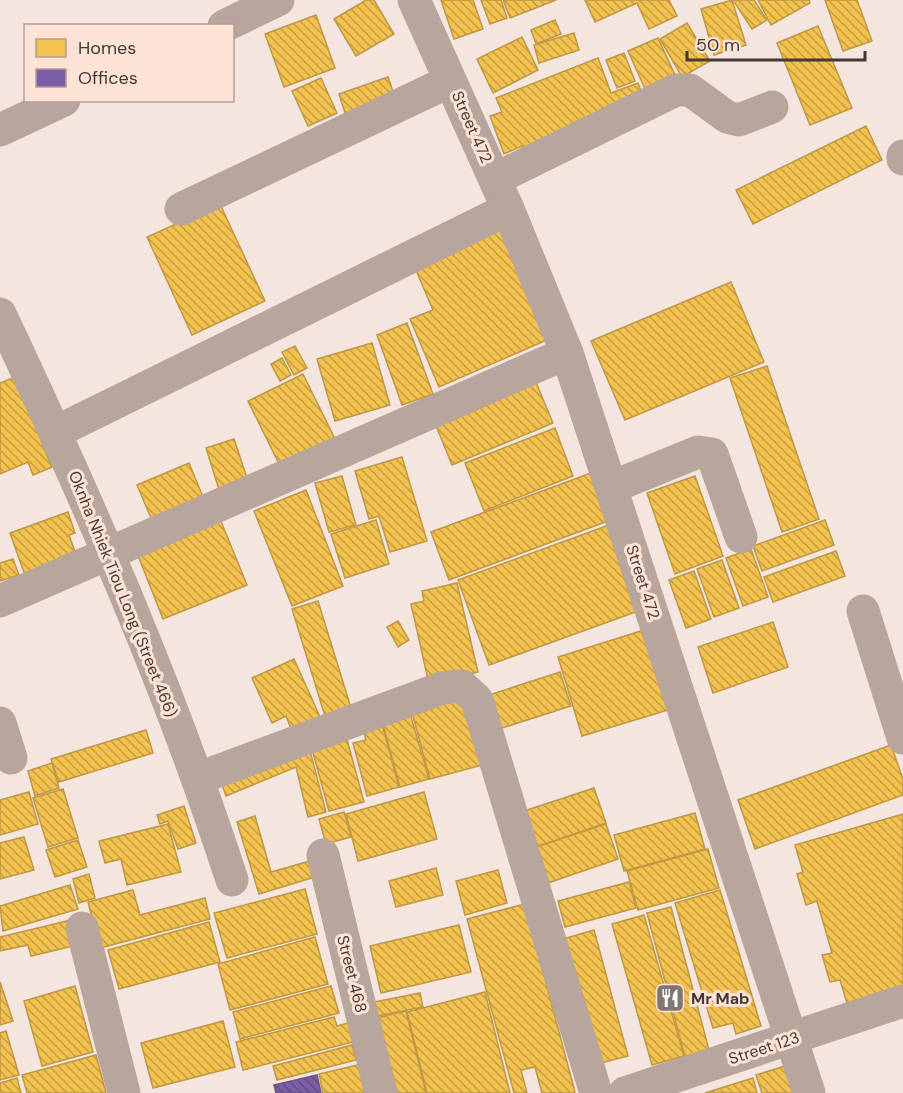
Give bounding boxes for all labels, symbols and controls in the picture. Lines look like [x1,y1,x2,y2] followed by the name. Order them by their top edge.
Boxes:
[24,24,234,102] legend
[687,24,866,62] scale bar
[696,33,740,57] text: 50 m
[78,36,136,60] text: Homes
[78,66,138,90] text: Offices
[447,88,497,166] street label: Street 472
[64,468,182,720] street label: Oknha Nhiek Tiou Long (Street 466)
[621,542,665,622] street label: Street 472
[332,933,372,1015] street label: Street 468
[654,982,686,1014] restaurant icon: Mr Mab
[691,988,750,1009] place label: Mr Mab
[726,1027,802,1069] street label: Street 123

